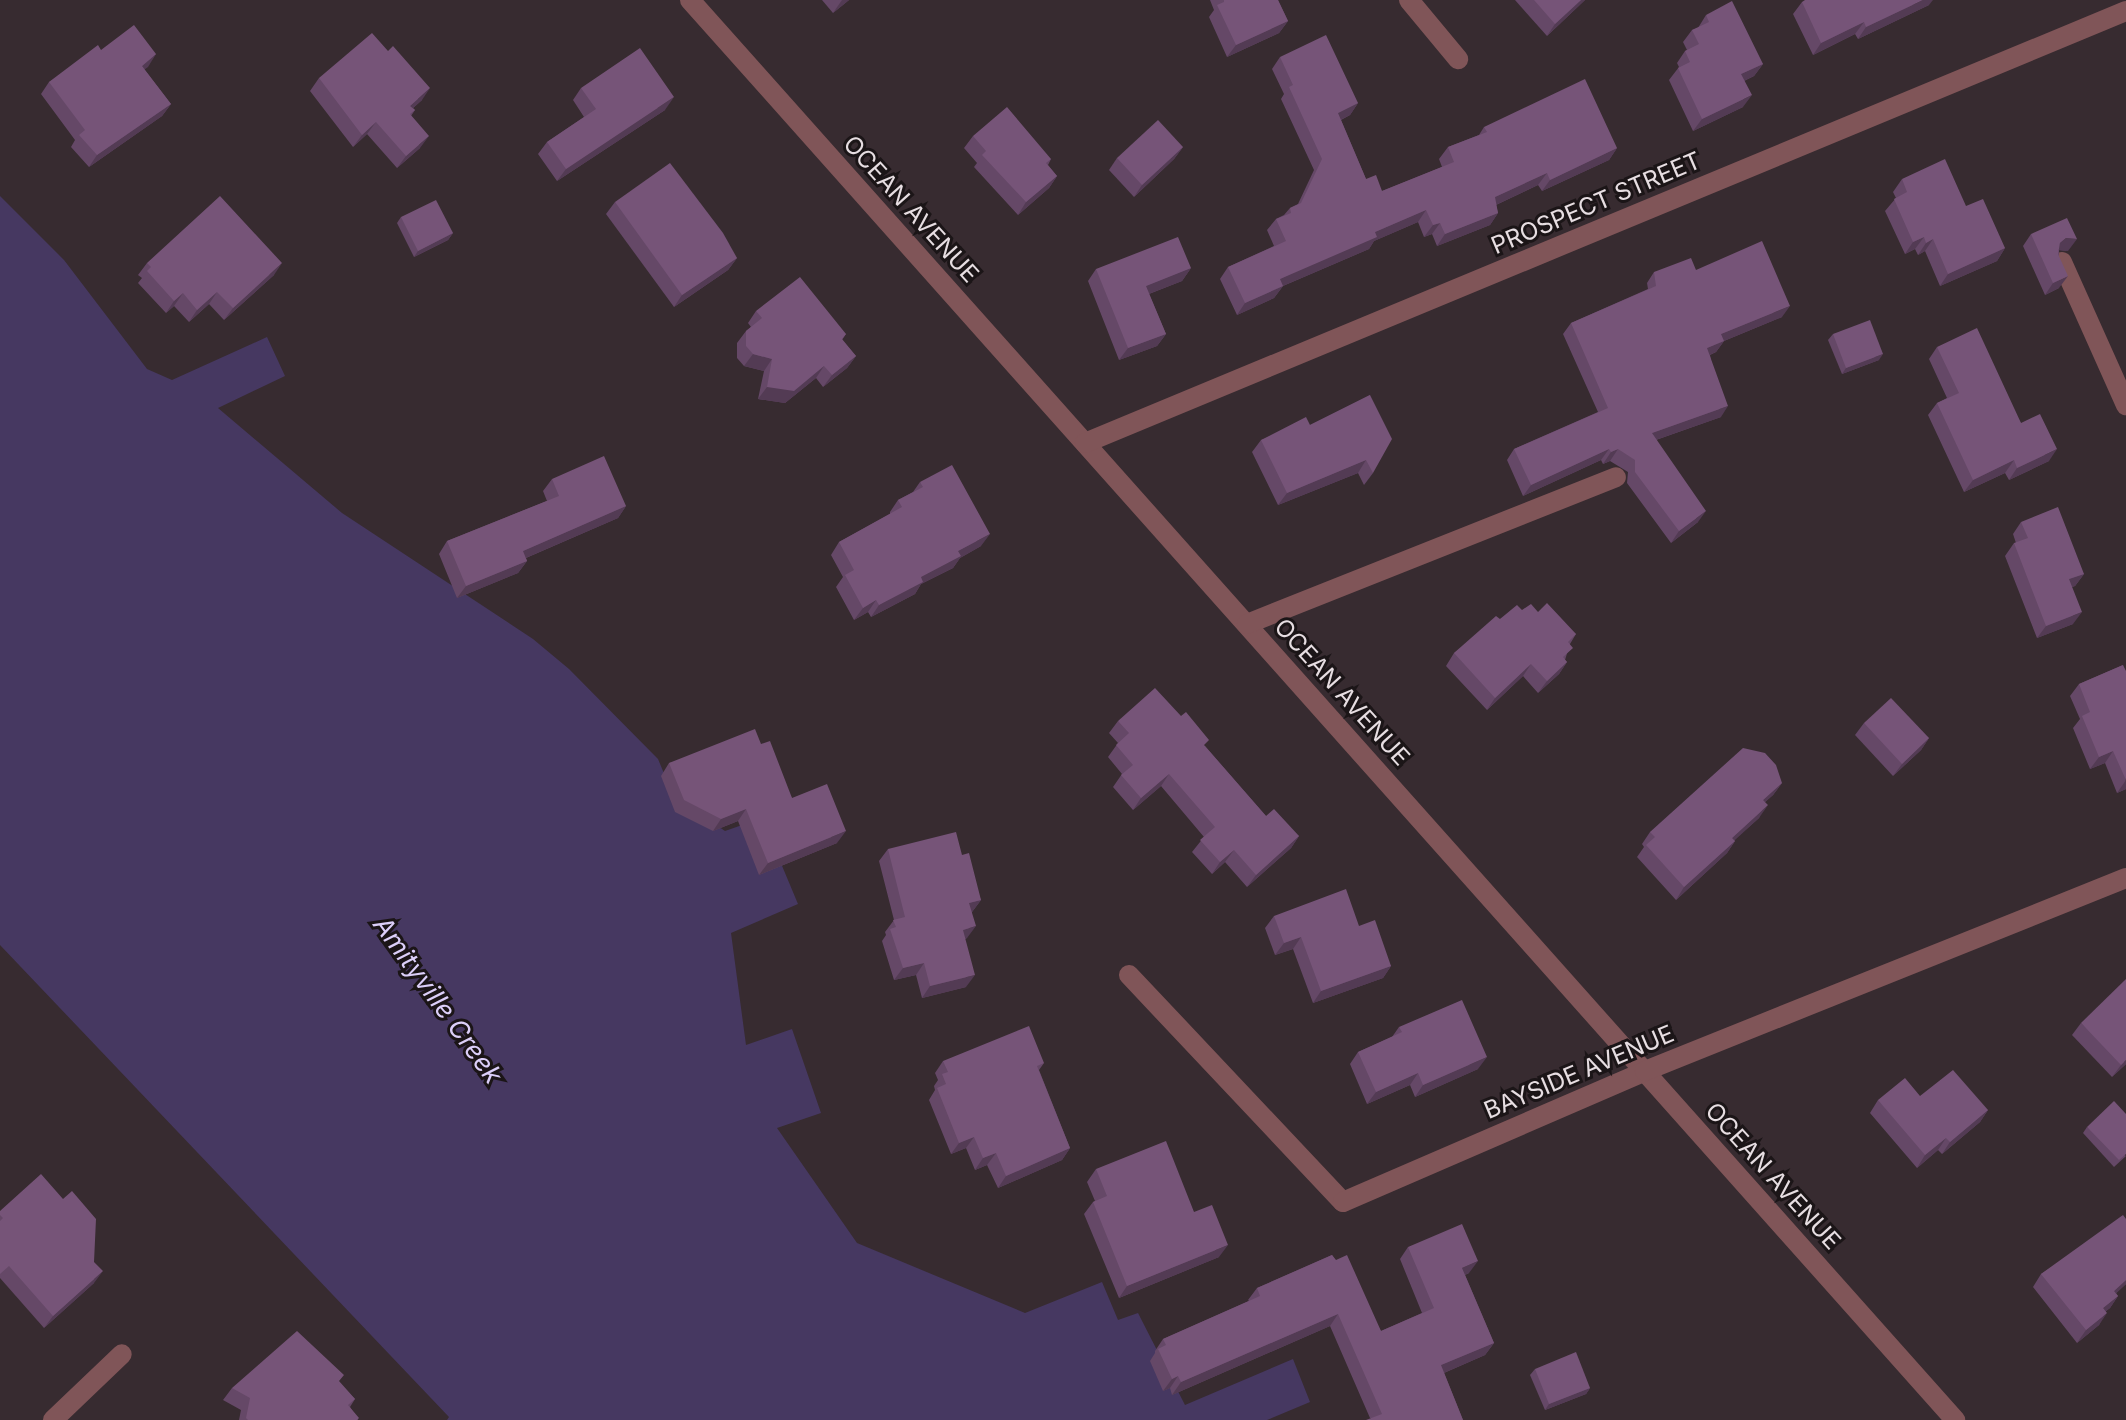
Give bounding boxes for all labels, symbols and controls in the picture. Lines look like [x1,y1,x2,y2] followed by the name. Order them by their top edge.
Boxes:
[837,130,985,288] street label: OCEAN AVENUE
[1487,146,1705,260] street label: PROSPECT STREET
[1268,613,1416,771] street label: OCEAN AVENUE
[367,910,509,1090] water label: Amityville Creek
[1480,1019,1678,1125] street label: BAYSIDE AVENUE
[1699,1097,1847,1255] street label: OCEAN AVENUE

